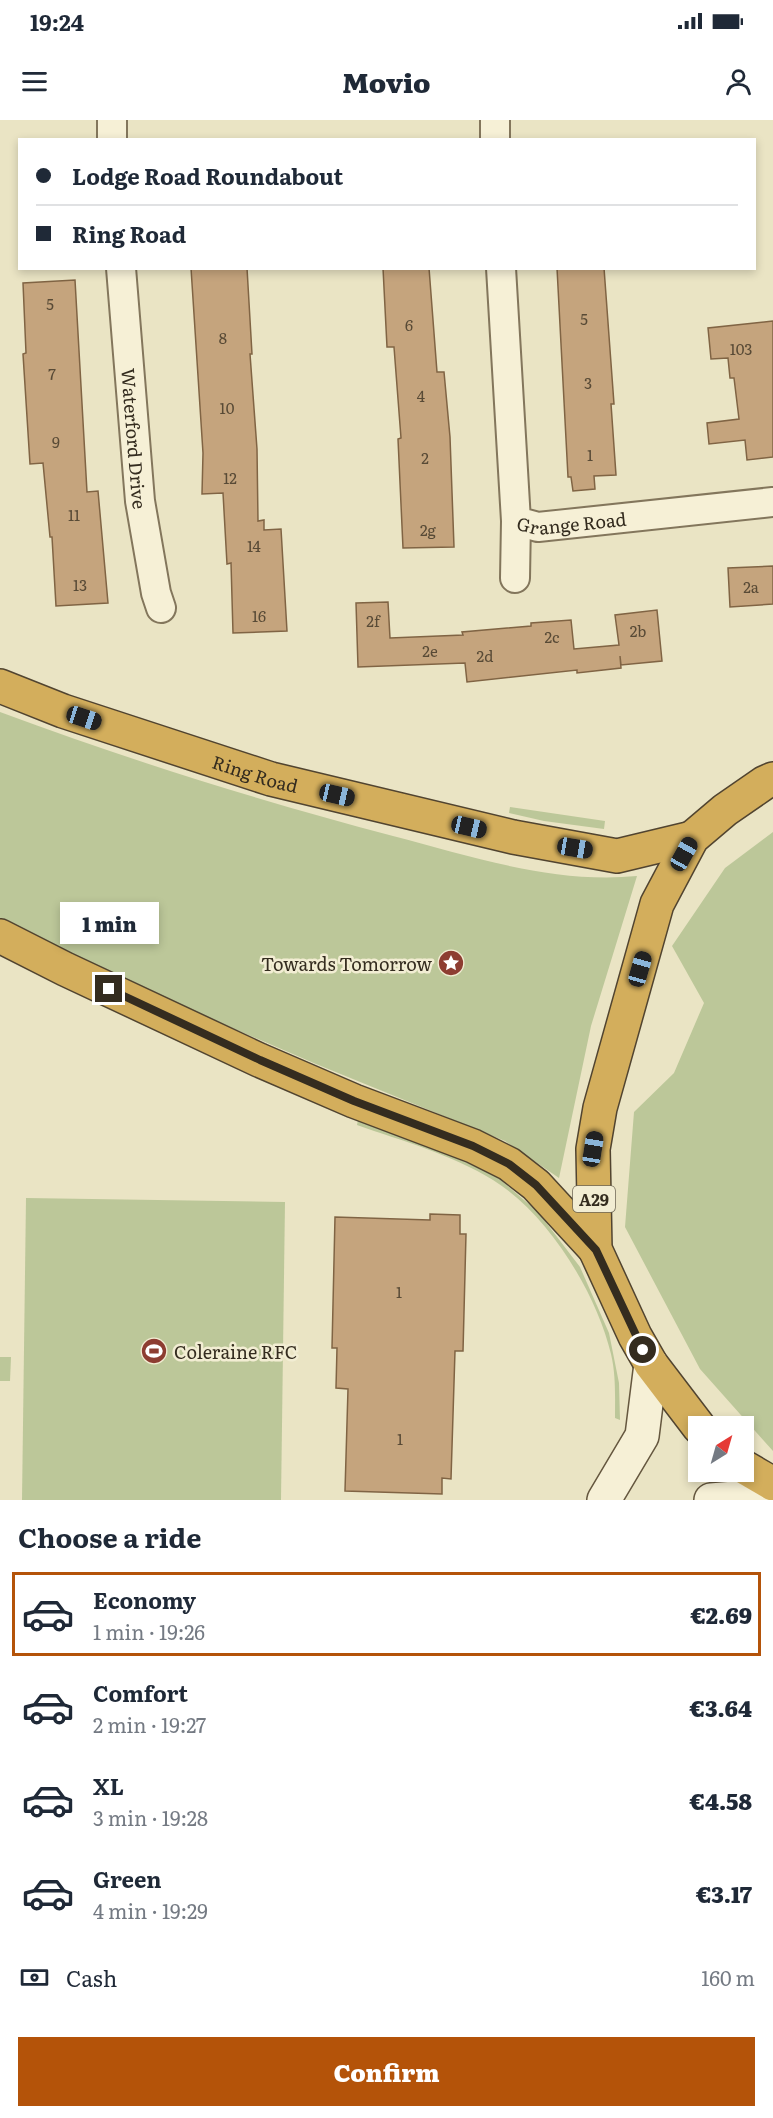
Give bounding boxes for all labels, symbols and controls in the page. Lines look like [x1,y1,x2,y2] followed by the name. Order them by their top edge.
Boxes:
[30,5,84,38] text: 19:24
[342,61,431,101] text: Movio
[18,65,51,98] icon: menu
[722,65,755,98] icon: person
[72,159,343,192] text: Lodge Road Roundabout
[72,217,186,250] text: Ring Road
[46,292,54,315] house number: 5
[580,307,588,330] house number: 5
[405,313,413,336] house number: 6
[219,326,227,349] house number: 8
[730,337,752,360] house number: 103
[48,362,56,385] house number: 7
[116,367,155,511] street label: Waterford Drive
[584,371,592,394] house number: 3
[417,384,425,407] house number: 4
[220,396,235,419] house number: 10
[52,430,60,453] house number: 9
[587,443,593,466] house number: 1
[421,446,429,469] house number: 2
[223,466,237,489] house number: 12
[68,503,80,526] house number: 11
[514,504,628,540] street label: Grange Road
[420,518,437,541] house number: 2g
[247,534,261,557] house number: 14
[73,573,87,596] house number: 13
[743,575,760,598] house number: 2a
[252,604,266,627] house number: 16
[366,609,381,632] house number: 2f
[630,619,646,642] house number: 2b
[544,625,560,648] house number: 2c
[422,639,438,662] house number: 2e
[477,644,493,667] house number: 2d
[64,704,104,732] car
[209,747,301,799] street label: Ring Road
[317,782,357,808] car
[449,814,489,840] car
[667,834,701,874] car
[556,836,594,860] car
[60,902,158,944] callout: 1 min
[82,908,137,938] text: 1 min
[436,948,466,978] place icon: Towards Tomorrow
[626,949,654,989] car
[261,950,433,977] place label: Towards Tomorrow
[95,975,122,1002] route end
[581,1130,605,1168] car
[573,1186,615,1212] road number: A29
[396,1280,402,1303] house number: 1
[139,1336,169,1366] sports icon: Coleraine RFC
[629,1336,656,1363] route start
[174,1338,297,1365] place label: Coleraine RFC
[688,1416,754,1482] north arrow
[688,1416,754,1482] map controls
[397,1427,403,1450] house number: 1
[18,1516,201,1556] text: Choose a ride
[93,1583,196,1616] text: Economy
[21,1587,75,1641] icon: car
[690,1598,752,1631] text: €2.69
[93,1616,205,1646] text: 1 min · 19:26
[93,1676,188,1709] text: Comfort
[21,1680,75,1734] icon: car
[689,1691,752,1724] text: €3.64
[93,1709,206,1739] text: 2 min · 19:27
[93,1769,124,1802] text: XL
[21,1773,75,1827] icon: car
[690,1784,752,1817] text: €4.58
[93,1802,208,1832] text: 3 min · 19:28
[93,1862,162,1895] text: Green
[21,1866,75,1920] icon: car
[696,1877,752,1910] text: €3.17
[93,1895,208,1925] text: 4 min · 19:29
[18,1961,51,1994] icon: cash
[66,1961,117,1994] text: Cash
[701,1962,755,1992] text: 160 m
[18,2037,755,2106] button: Confirm

